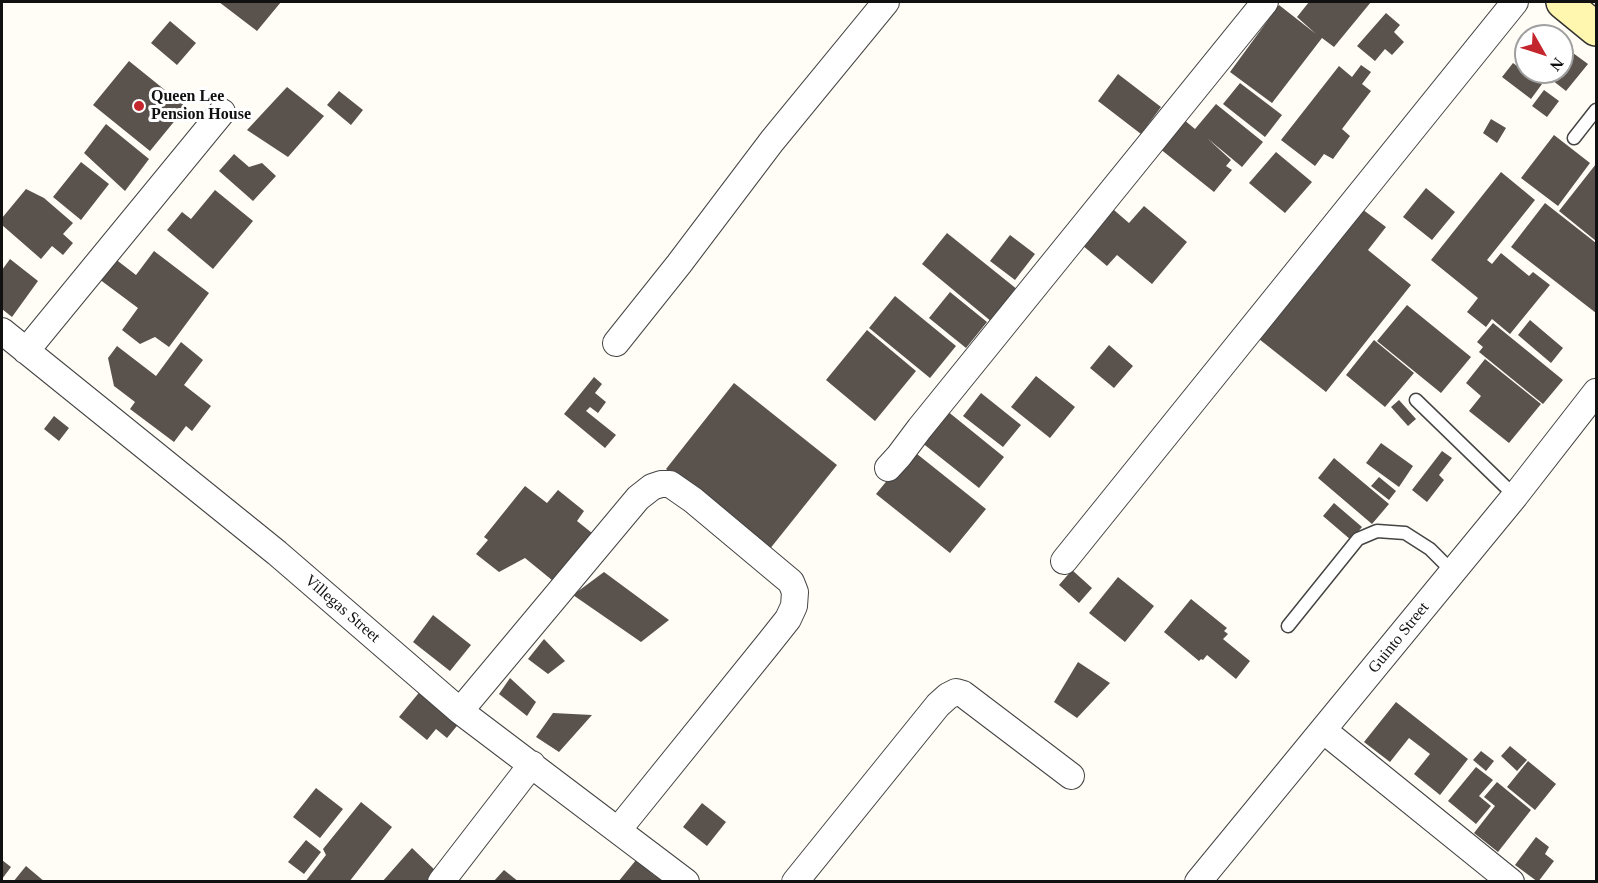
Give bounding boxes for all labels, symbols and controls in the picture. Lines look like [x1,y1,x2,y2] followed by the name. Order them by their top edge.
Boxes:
[1514,24,1574,84] north arrow
[1547,55,1567,74] text: N
[151,87,251,125] place label: Queen Lee Pension House
[132,99,146,113] marker: Queen Lee Pension House
[300,571,384,647] street label: Villegas Street
[1365,599,1433,677] street label: Guinto Street

